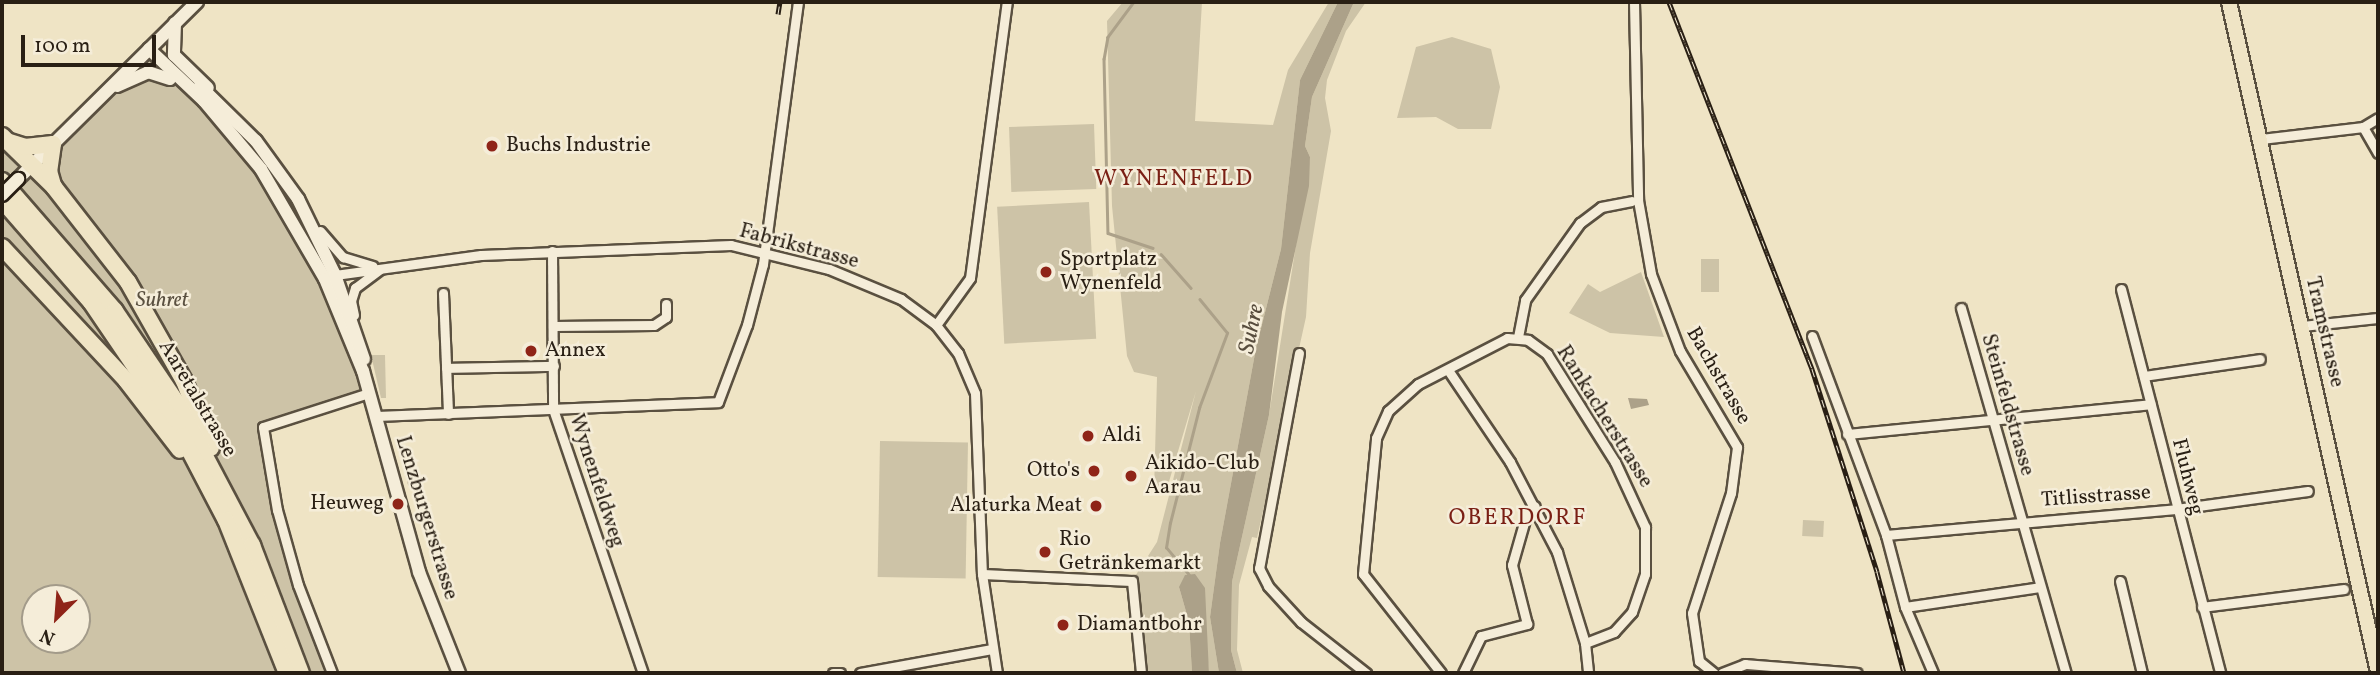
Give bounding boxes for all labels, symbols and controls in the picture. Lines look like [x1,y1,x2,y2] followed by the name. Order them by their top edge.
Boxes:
[24,21,159,65] scale bar
[34,32,91,61] text: 100 m
[506,133,651,159] place label: Buchs Industrie
[484,138,500,154] marker: Buchs Industrie
[1095,165,1253,193] district label: WYNENFELD
[736,219,862,275] street label: Fabrikstrasse
[1060,247,1162,297] place label: Sportplatz Wynenfeld
[1038,264,1054,280] marker: Sportplatz Wynenfeld
[2299,274,2349,390] street label: Tramstrasse
[136,288,188,314] park label: Suhret
[1233,302,1271,356] water label: Suhre
[1680,323,1756,429] street label: Bachstrasse
[1975,331,2039,479] street label: Steinfeldstrasse
[152,336,242,462] street label: Aaretalstrasse
[545,338,606,364] place label: Annex
[1550,341,1658,493] street label: Rankacherstrasse
[523,343,539,359] marker: Annex
[563,411,629,551] street label: Wynenfeldweg
[1102,423,1141,449] place label: Aldi
[1080,428,1096,444] marker: Aldi
[389,433,463,603] street label: Lenzburgerstrasse
[2165,436,2209,518] street label: Fluhweg
[1145,451,1259,501] place label: Aikido-Club Aarau
[1027,458,1080,484] place label: Otto's
[1086,463,1102,479] marker: Otto's
[1123,468,1139,484] marker: Aikido-Club Aarau
[2040,481,2152,513] street label: Titlisstrasse
[310,491,384,517] place label: Heuweg
[950,493,1082,519] place label: Alaturka Meat
[390,496,406,512] marker: Heuweg
[1088,498,1104,514] marker: Alaturka Meat
[1450,504,1586,532] district label: OBERDORF
[1059,527,1201,577] place label: Rio Getränkemarkt
[1037,544,1053,560] marker: Rio Getränkemarkt
[21,584,91,654] north arrow
[1077,612,1202,638] place label: Diamantbohr
[1055,617,1071,633] marker: Diamantbohr
[36,622,60,651] text: N

